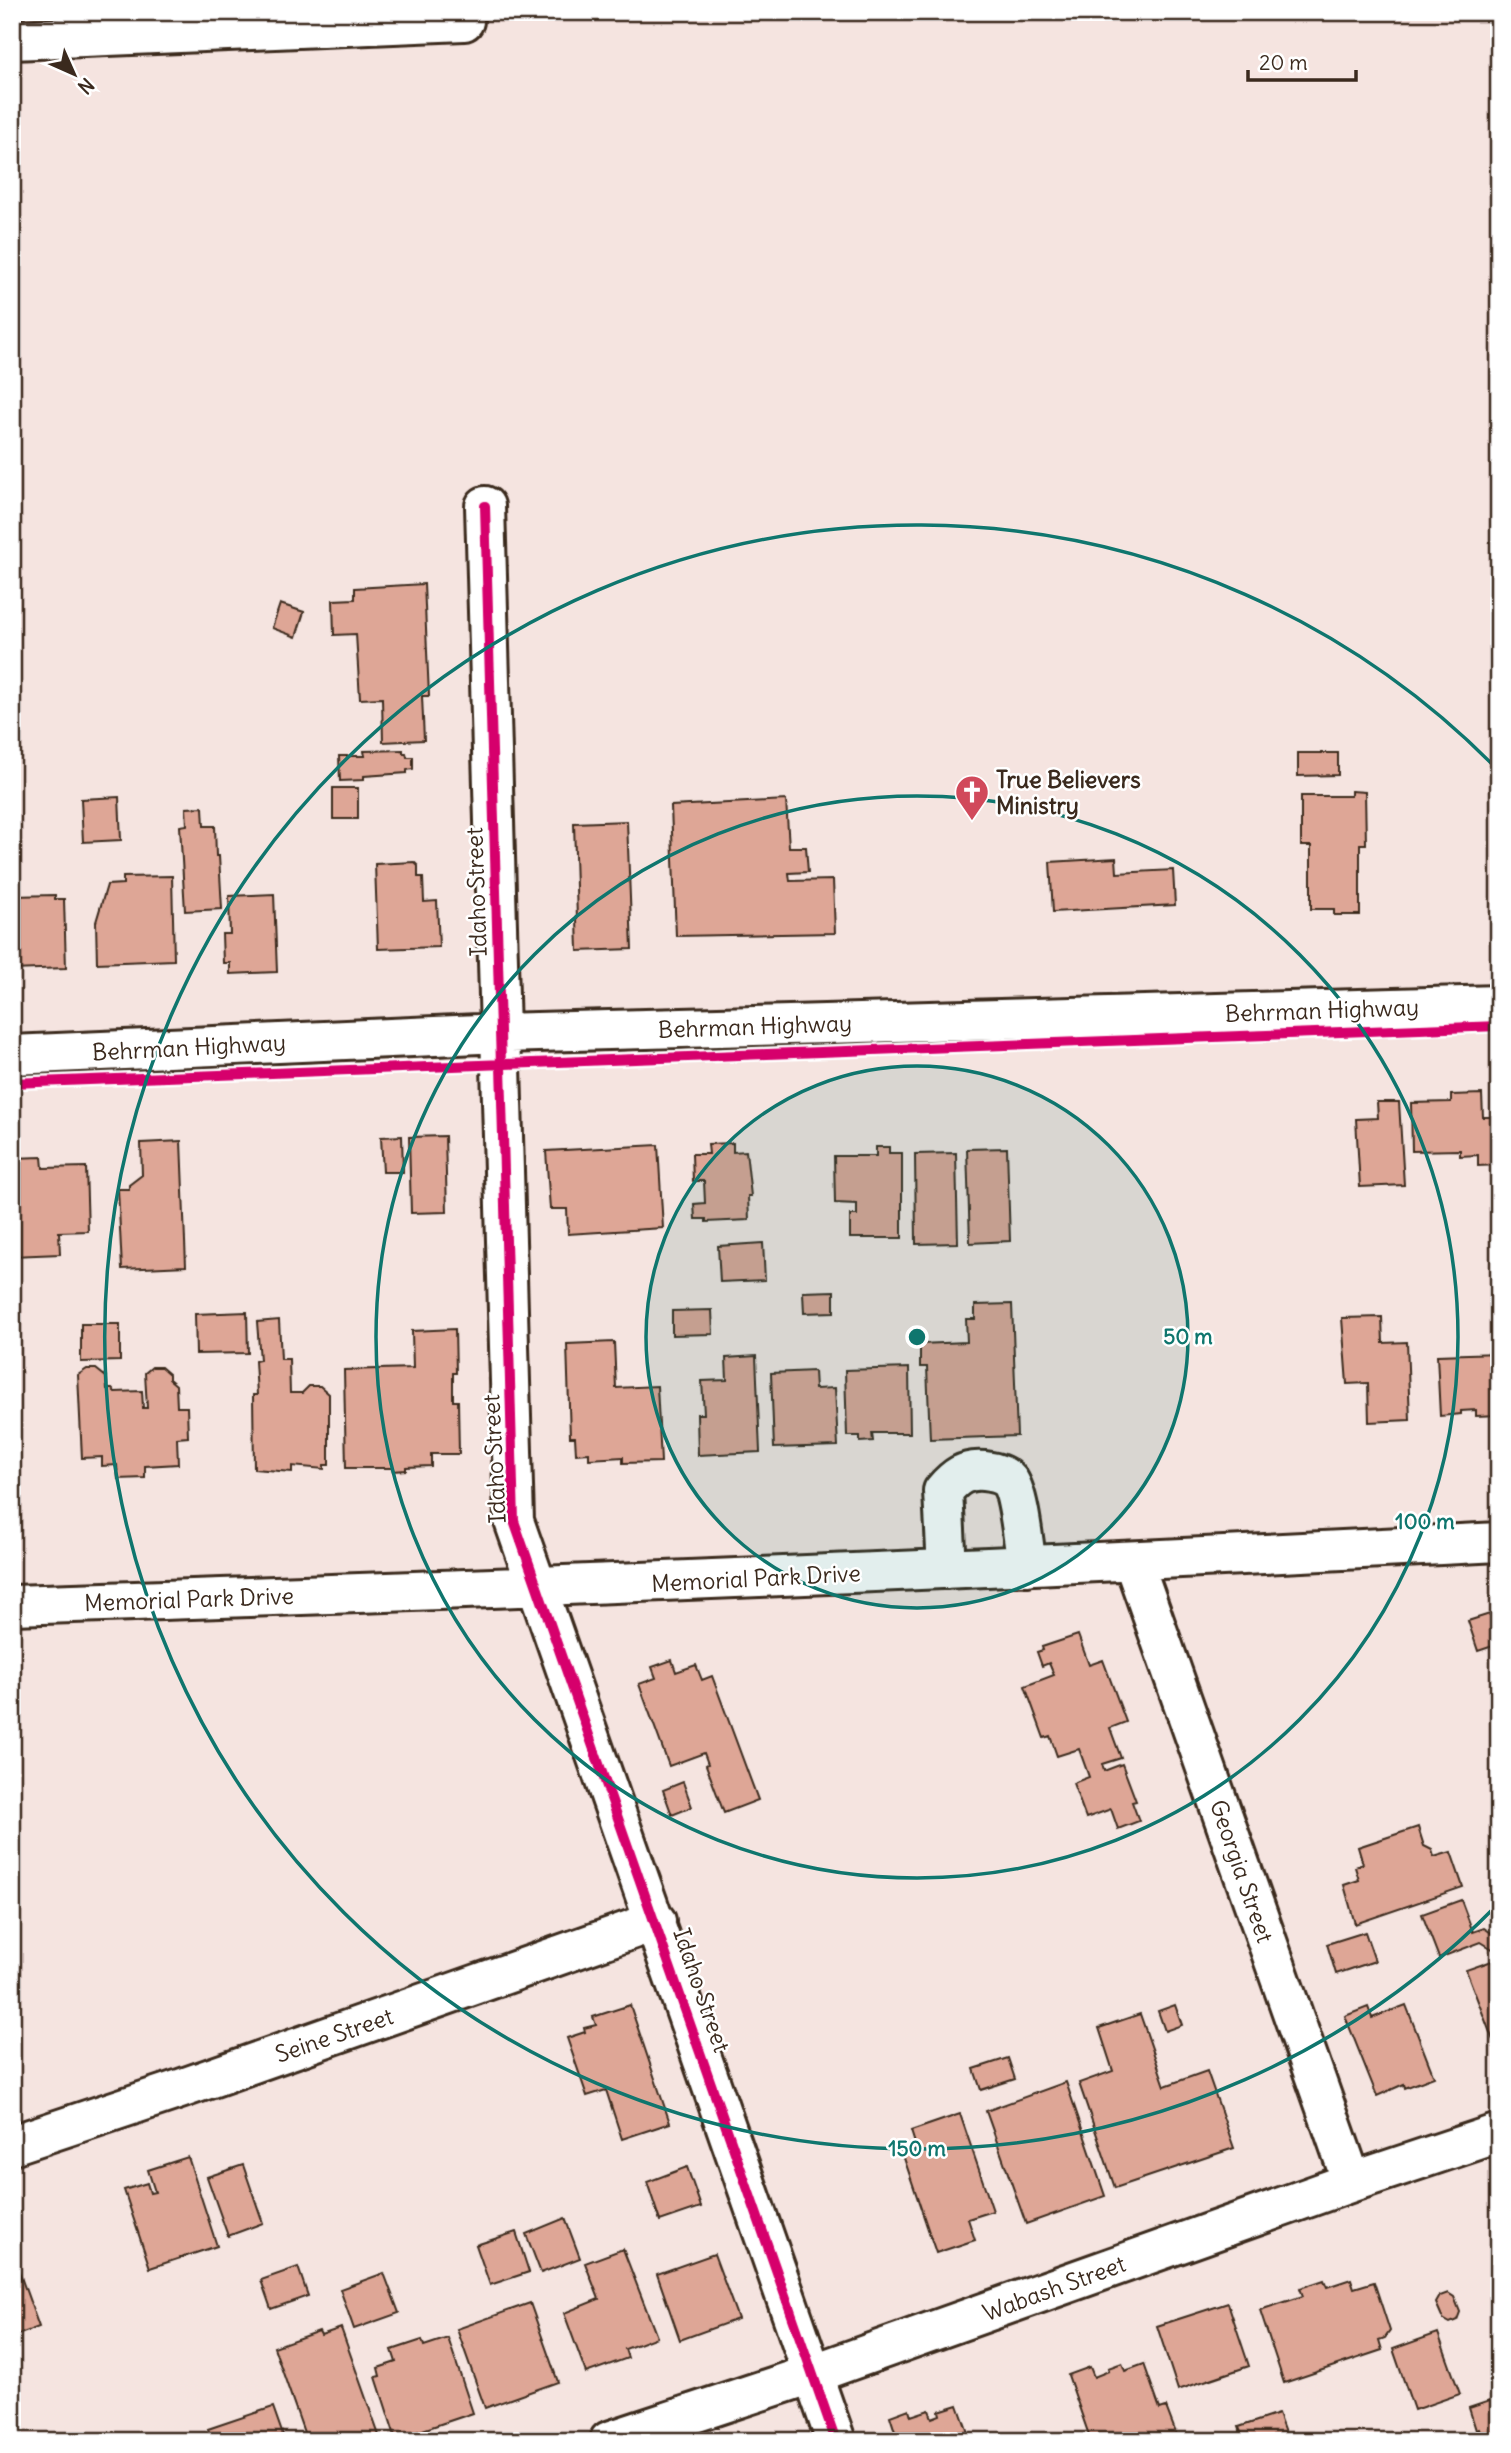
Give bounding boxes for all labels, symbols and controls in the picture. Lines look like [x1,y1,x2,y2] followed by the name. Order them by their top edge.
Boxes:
[38,38,108,108] north arrow
[1248,38,1357,82] scale bar
[1259,49,1308,76] text: 20 m
[73,73,99,99] text: N
[996,765,1141,820] place label: True Believers Ministry
[953,773,991,822] church icon: True Believers Ministry
[459,827,493,957] street label: Idaho Street
[1225,992,1419,1028] street label: Behrman Highway
[658,1008,852,1044] street label: Behrman Highway
[91,1027,287,1067] street label: Behrman Highway
[1163,1323,1213,1350] text: 50 m
[905,1325,929,1349] centre of rings
[476,1393,512,1524] street label: Idaho Street
[1395,1508,1455,1535] text: 100 m
[651,1558,861,1598] street label: Memorial Park Drive
[84,1581,294,1617] street label: Memorial Park Drive
[1204,1796,1280,1946] street label: Georgia Street
[667,1924,737,2056] street label: Idaho Street
[271,2001,397,2069] street label: Seine Street
[888,2135,946,2162] text: 150 m
[979,2249,1130,2327] street label: Wabash Street

